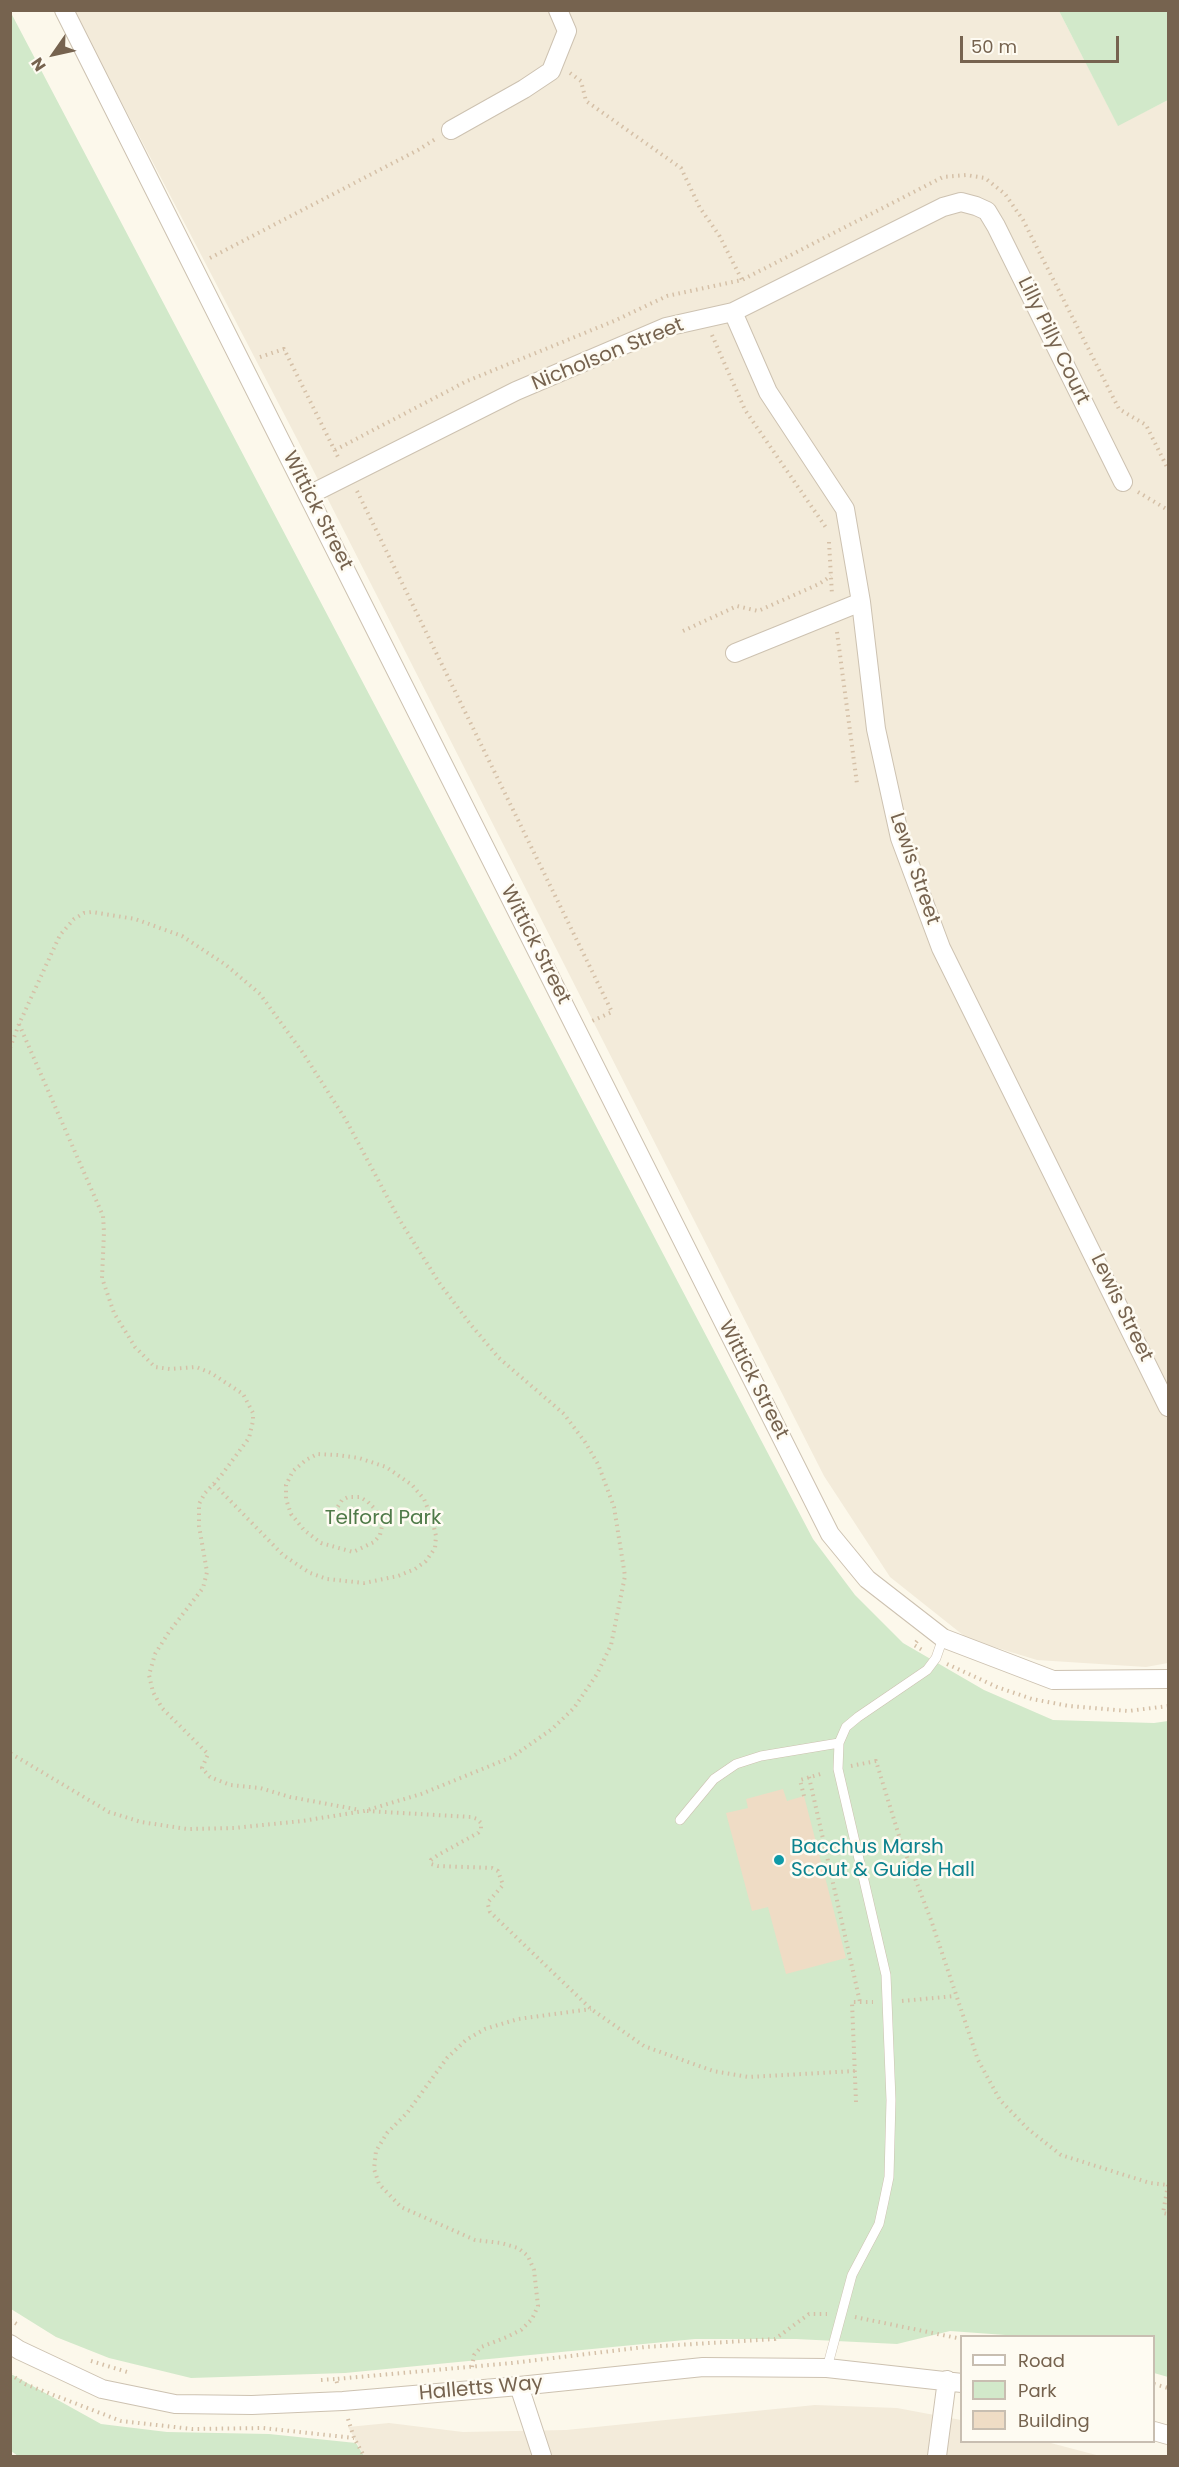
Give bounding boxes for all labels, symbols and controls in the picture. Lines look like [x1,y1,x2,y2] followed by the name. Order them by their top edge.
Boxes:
[24,24,84,84] north arrow
[963,24,1122,62] scale bar
[971,34,1017,59] text: 50 m
[26,53,52,76] text: N
[1012,273,1094,409] street label: Lilly Pilly Court
[529,314,687,396] street label: Nicholson Street
[277,448,357,574] street label: Wittick Street
[884,810,944,928] street label: Lewis Street
[495,882,575,1008] street label: Wittick Street
[1085,1250,1157,1366] street label: Lewis Street
[713,1317,793,1443] street label: Wittick Street
[325,1507,441,1531] park label: Telford Park
[791,1836,975,1883] place label: Bacchus Marsh Scout & Guide Hall
[772,1853,786,1867] marker: Bacchus Marsh Scout & Guide Hall
[960,2335,1155,2443] legend
[1018,2348,1065,2373] text: Road
[418,2372,544,2406] street label: Halletts Way
[1018,2378,1057,2403] text: Park
[1018,2408,1090,2433] text: Building

